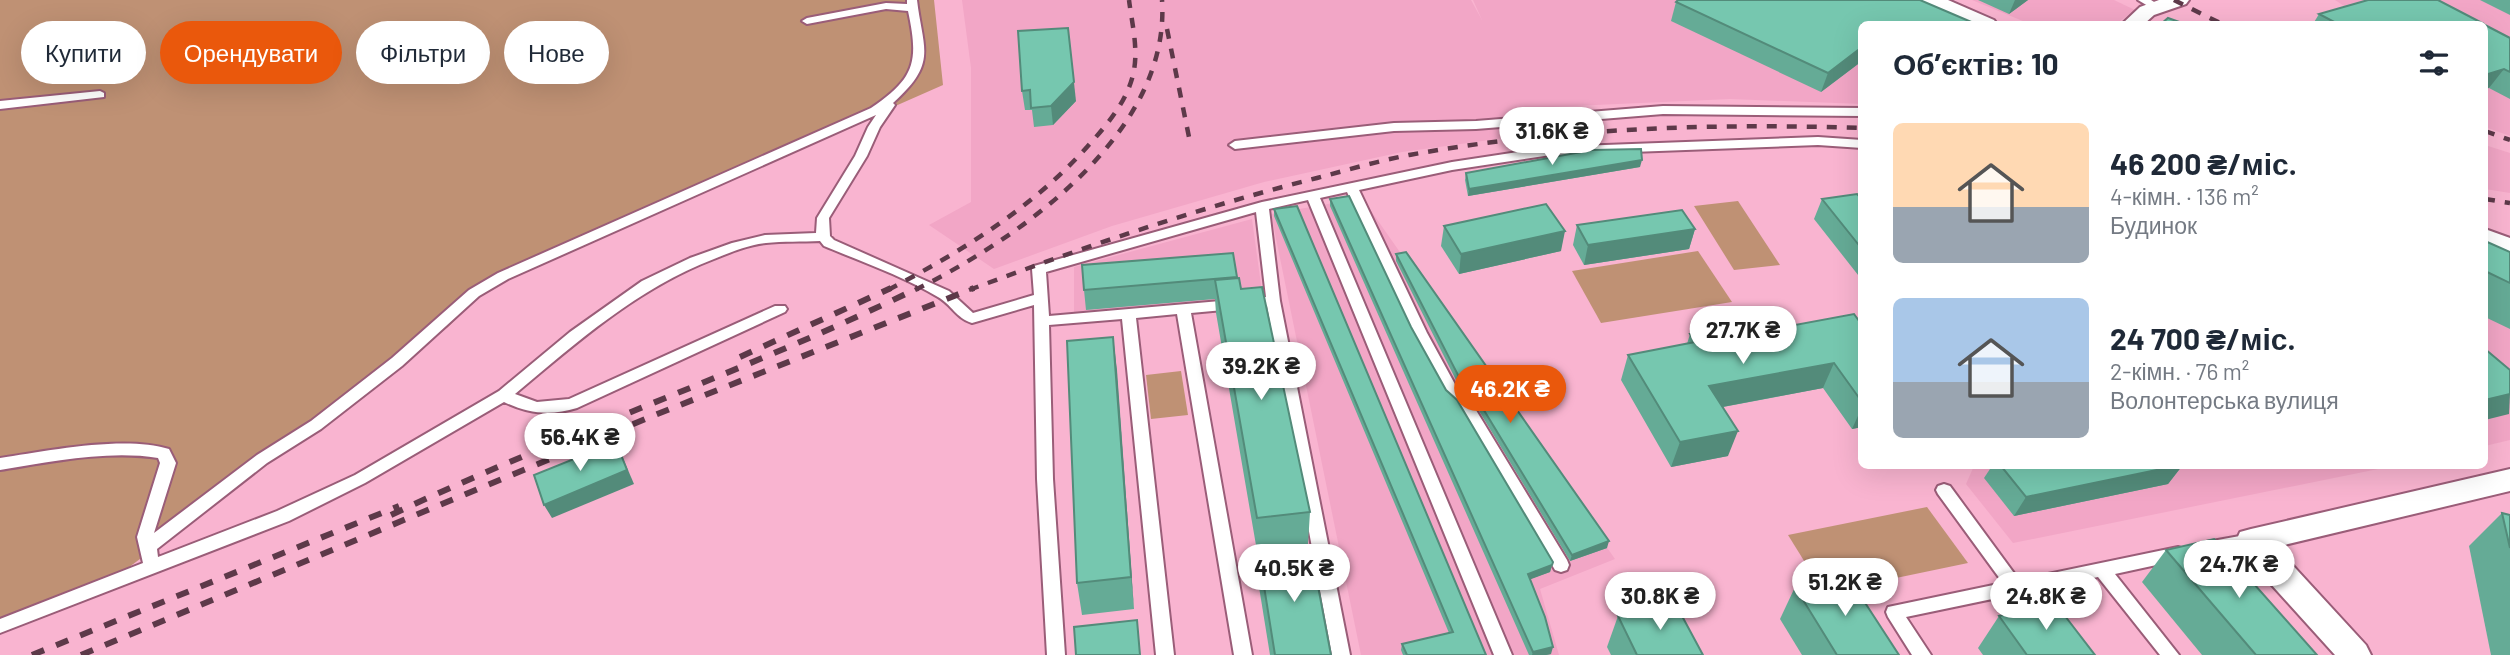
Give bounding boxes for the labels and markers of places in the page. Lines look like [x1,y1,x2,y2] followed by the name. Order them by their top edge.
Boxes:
[1487,108,1617,167] pin: 31.6K ₴
[1678,306,1808,366] pin: 27.7K ₴
[1196,342,1326,402] pin: 39.2K ₴
[1445,366,1575,425] pin: 46.2K ₴
[515,414,645,473] pin: 56.4K ₴
[2174,540,2304,600] pin: 24.7K ₴
[1229,544,1359,604] pin: 40.5K ₴
[1780,558,1910,618] pin: 51.2K ₴
[1595,572,1725,632] pin: 30.8K ₴
[1981,572,2111,632] pin: 24.8K ₴

